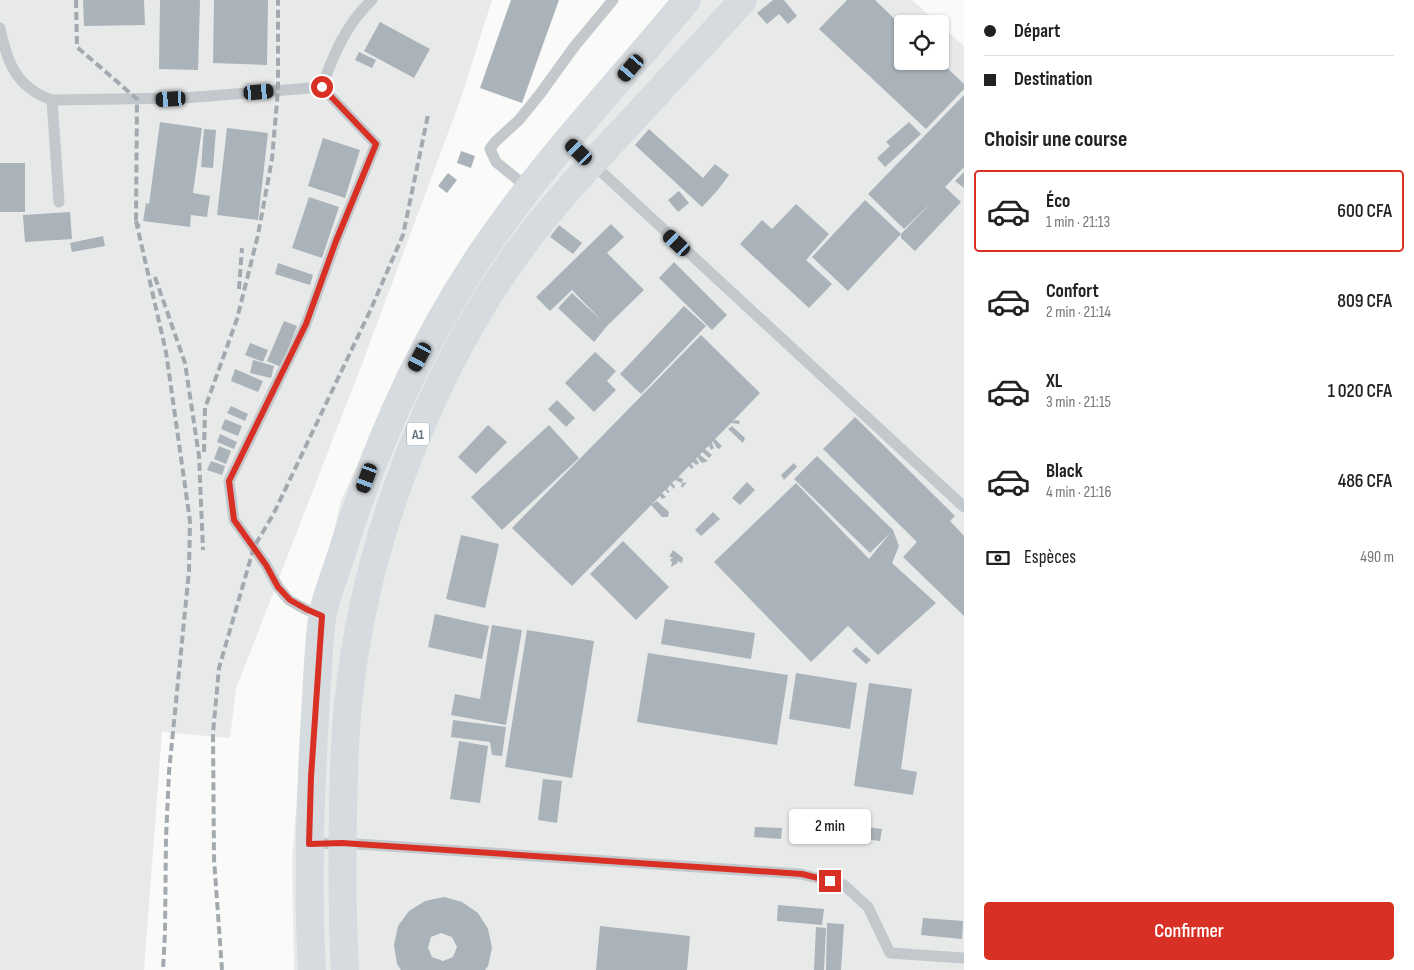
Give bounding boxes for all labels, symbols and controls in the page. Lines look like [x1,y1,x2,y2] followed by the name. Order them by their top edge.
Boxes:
[894,15,949,70] map controls
[894,15,949,70] button: locate
[1014,20,1060,43] text: Départ
[615,52,646,84] car
[1014,68,1092,91] text: Destination
[311,76,333,98] route start
[243,83,274,101] car
[155,91,186,107] car
[984,126,1127,153] text: Choisir une course
[562,136,595,168] car
[986,189,1031,234] icon: car
[1046,190,1070,213] text: Éco
[1337,200,1392,223] text: 600 CFA
[1046,213,1110,232] text: 1 min · 21:13
[660,227,693,259] car
[986,279,1031,324] icon: car
[1046,280,1099,303] text: Confort
[1337,290,1392,313] text: 809 CFA
[1046,303,1111,322] text: 2 min · 21:14
[406,340,433,374] car
[986,369,1031,414] icon: car
[1046,370,1062,393] text: XL
[1328,380,1392,403] text: 1 020 CFA
[1046,393,1111,412] text: 3 min · 21:15
[407,422,429,446] road number: A1
[986,459,1031,504] icon: car
[1046,460,1083,483] text: Black
[354,461,379,495] car
[1338,470,1392,493] text: 486 CFA
[1046,483,1111,502] text: 4 min · 21:16
[984,544,1012,572] icon: cash
[1024,546,1076,569] text: Espèces
[1360,548,1394,567] text: 490 m
[789,808,871,844] callout: 2 min
[815,817,845,836] text: 2 min
[819,870,841,892] route end
[984,902,1394,960] button: Confirmer

